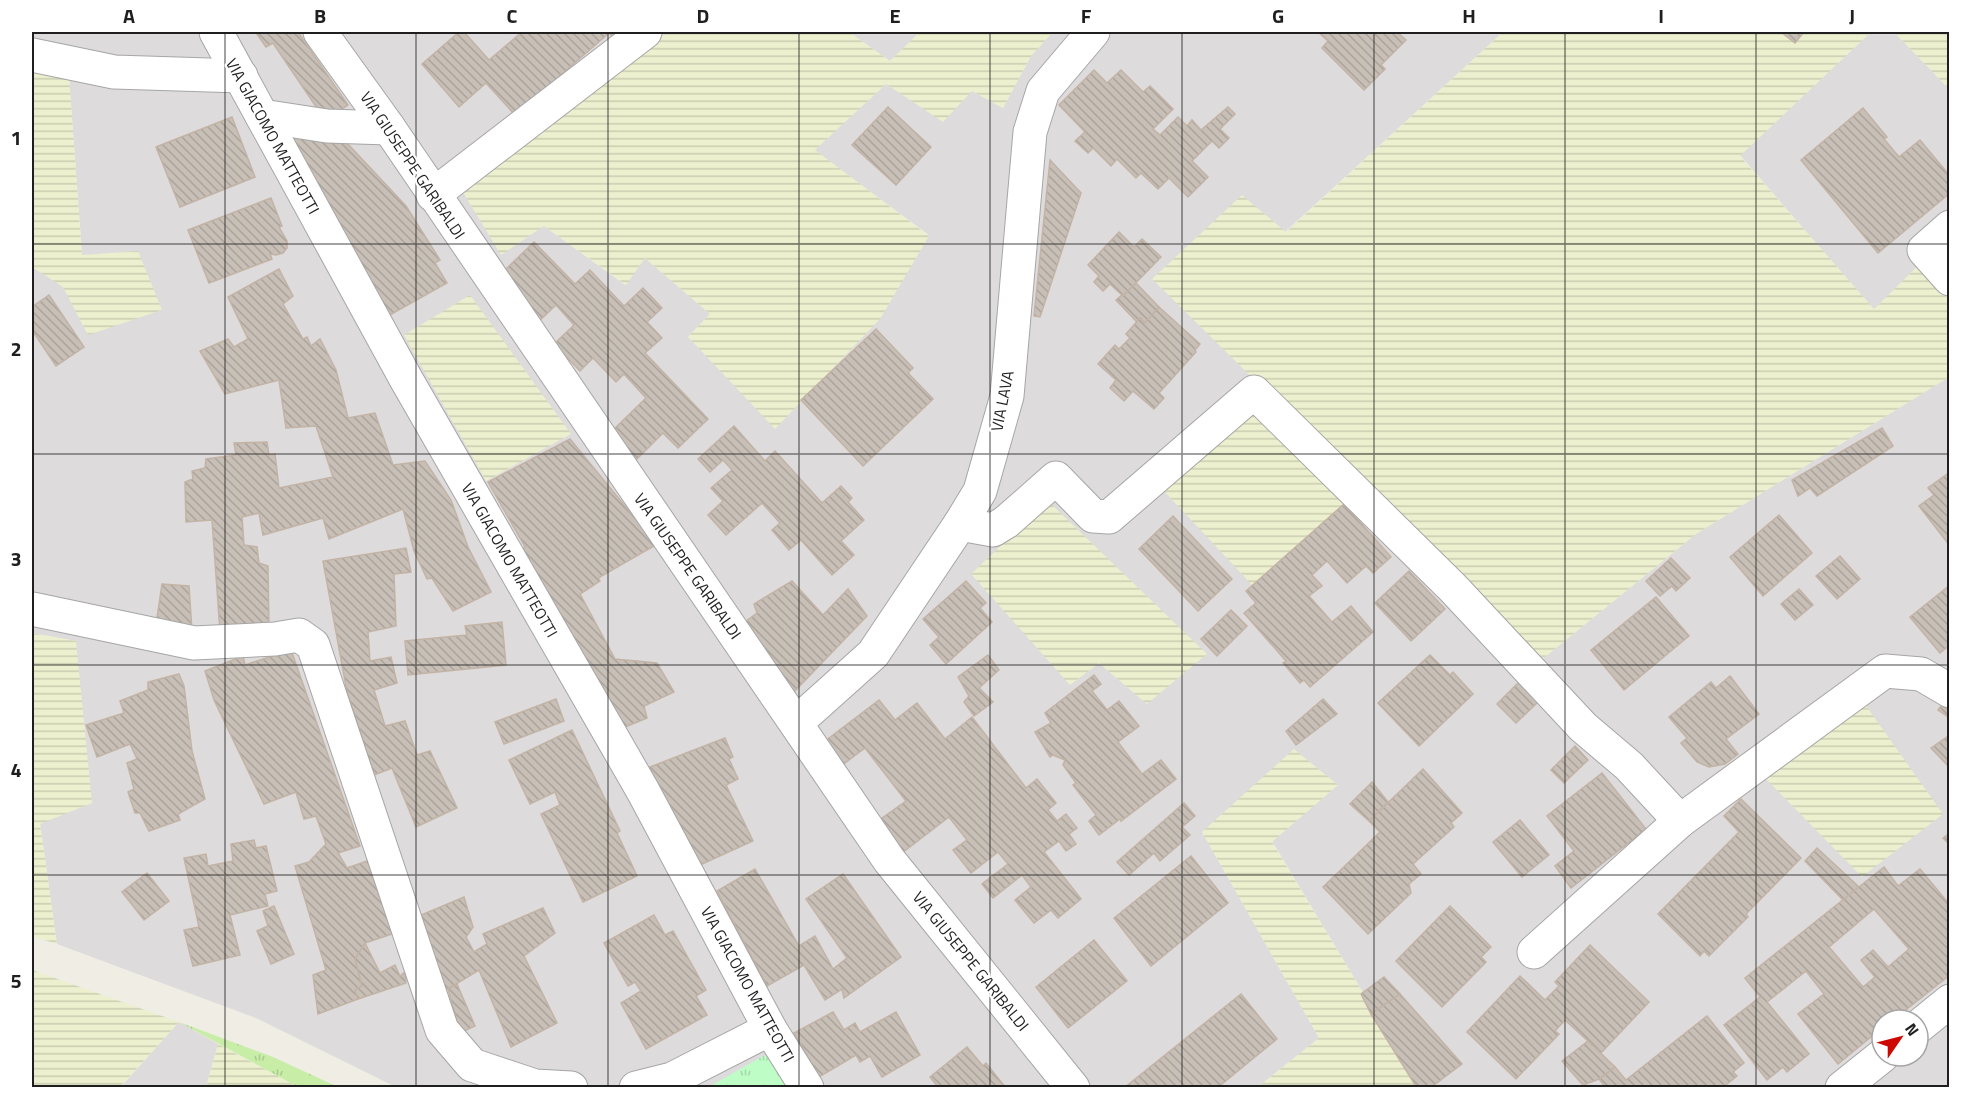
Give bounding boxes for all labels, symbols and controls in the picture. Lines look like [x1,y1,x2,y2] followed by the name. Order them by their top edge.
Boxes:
[123,0,135,31] text: A
[314,0,326,31] text: B
[507,0,518,31] text: C
[697,0,709,31] text: D
[889,0,901,31] text: E
[1081,0,1092,31] text: F
[1272,0,1284,31] text: G
[1462,0,1476,31] text: H
[1658,0,1664,31] text: I
[1849,0,1855,31] text: J
[220,54,326,218] street label: VIA GIACOMO MATTEOTTI
[355,86,471,244] street label: VIA GIUSEPPE GARIBALDI
[10,122,22,153] text: 1
[10,333,22,364] text: 2
[984,368,1020,433] street label: VIA LAVA
[456,478,564,642] street label: VIA GIACOMO MATTEOTTI
[628,488,748,644] street label: VIA GIUSEPPE GARIBALDI
[10,543,22,574] text: 3
[10,754,22,785] text: 4
[907,886,1035,1036] street label: VIA GIUSEPPE GARIBALDI
[695,902,801,1066] street label: VIA GIACOMO MATTEOTTI
[10,965,22,996] text: 5
[1870,1008,1930,1068] north arrow
[1899,1018,1925,1041] text: N

